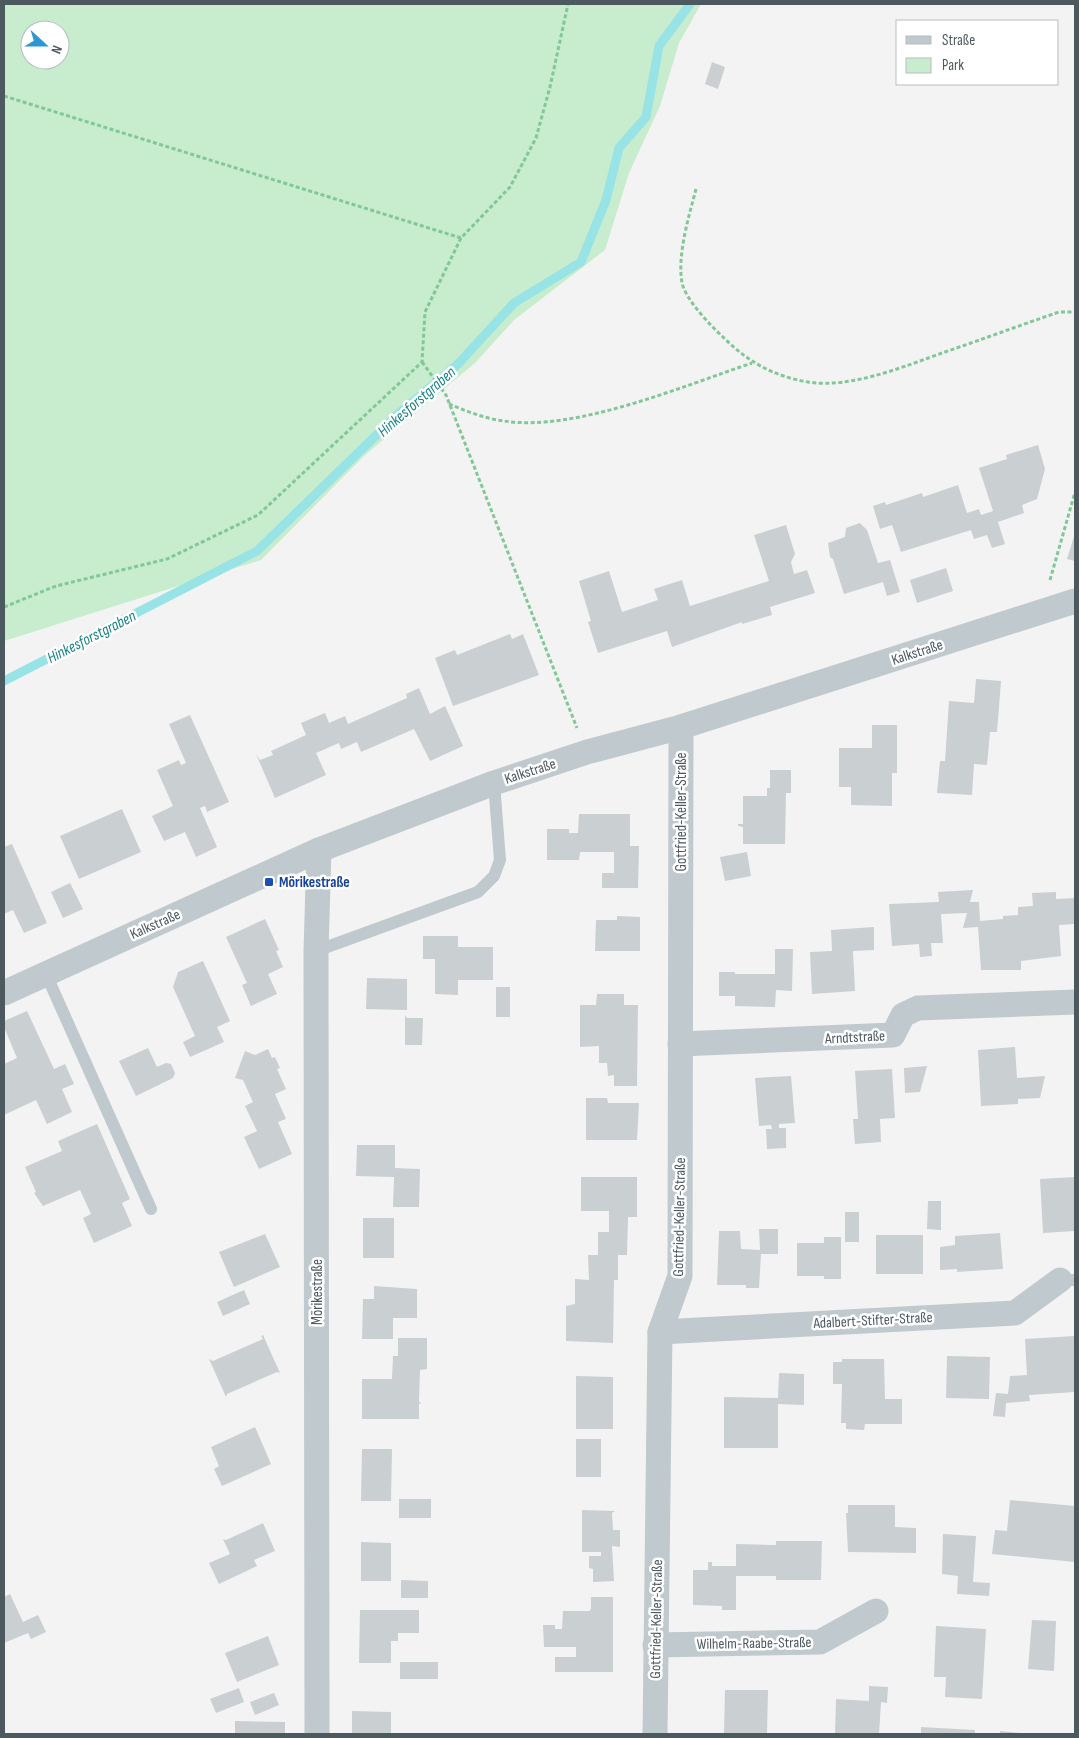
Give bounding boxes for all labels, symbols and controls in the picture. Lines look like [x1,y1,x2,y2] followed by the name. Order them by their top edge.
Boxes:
[20,20,70,70] north arrow
[896,20,1059,85] legend
[942,31,975,50] text: Straße
[47,43,66,56] text: N
[942,56,964,75] text: Park
[374,363,460,441] water label: Hinkesforstgraben
[44,607,140,668] water label: Hinkesforstgraben
[889,635,945,670] street label: Kalkstraße
[672,752,691,872] street label: Gottfried-Keller-Straße
[502,754,558,789] street label: Kalkstraße
[279,873,350,892] place label: Mörikestraße
[263,876,275,888] marker: Mörikestraße
[127,905,183,944] street label: Kalkstraße
[823,1026,886,1049] street label: Arndtstraße
[669,1157,690,1277] street label: Gottfried-Keller-Straße
[308,1259,327,1325] street label: Mörikestraße
[812,1308,933,1333] street label: Adalbert-Stifter-Straße
[646,1559,667,1679] street label: Gottfried-Keller-Straße
[696,1633,812,1654] street label: Wilhelm-Raabe-Straße

